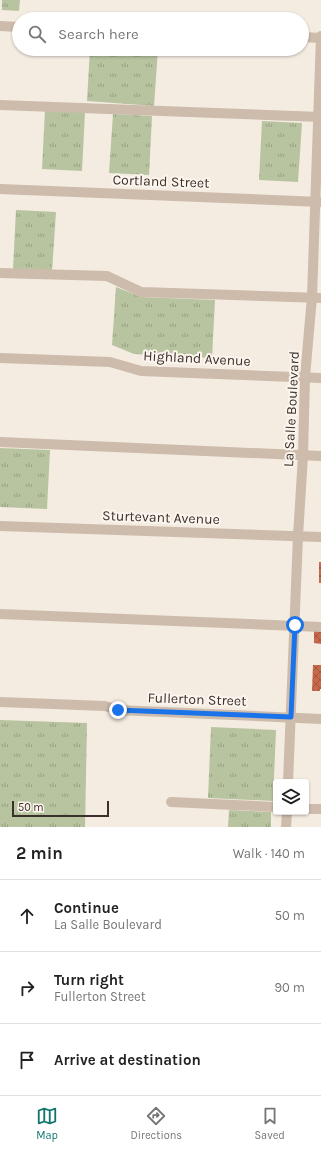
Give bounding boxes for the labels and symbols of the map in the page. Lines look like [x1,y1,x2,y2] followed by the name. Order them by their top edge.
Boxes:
[112,171,210,192] street label: Cortland Street
[143,347,251,370] street label: Highland Avenue
[280,351,303,467] street label: La Salle Boulevard
[102,507,220,528] street label: Sturtevant Avenue
[286,616,304,634] route start
[147,689,247,710] street label: Fullerton Street
[109,701,127,719] route end
[12,799,109,818] scale bar

